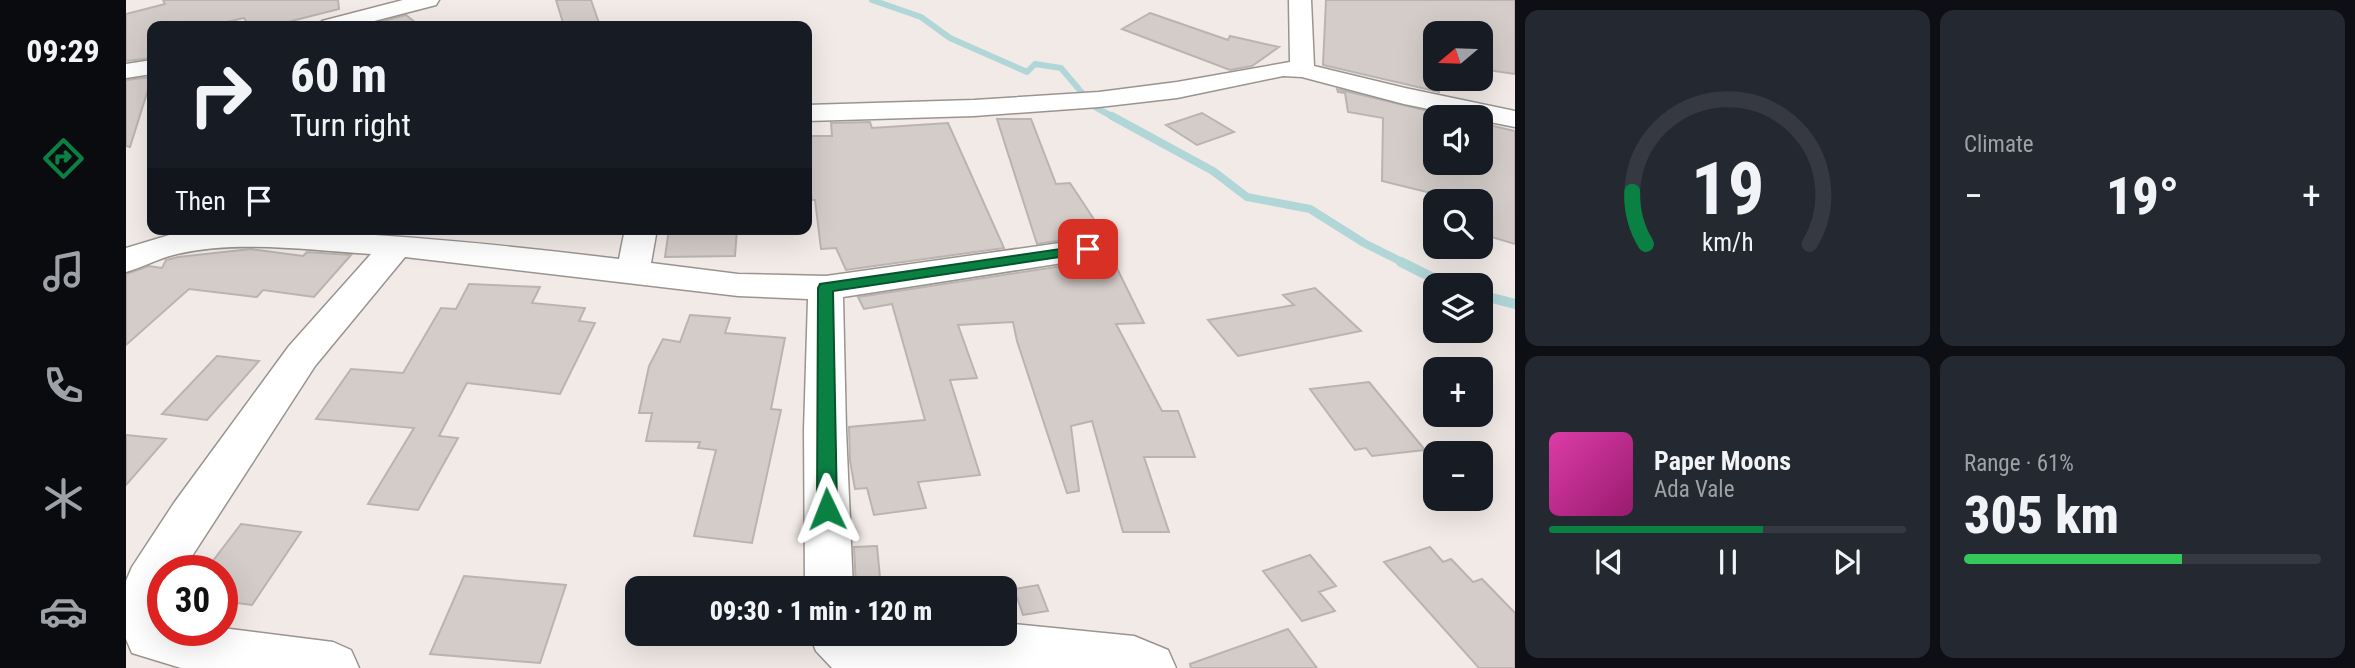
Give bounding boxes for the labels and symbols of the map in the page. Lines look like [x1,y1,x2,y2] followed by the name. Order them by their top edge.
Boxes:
[1423,21,1493,91] north arrow
[1058,219,1118,279] pin
[790,472,864,546] position arrow
[147,555,238,646] speed limit sign: 30

